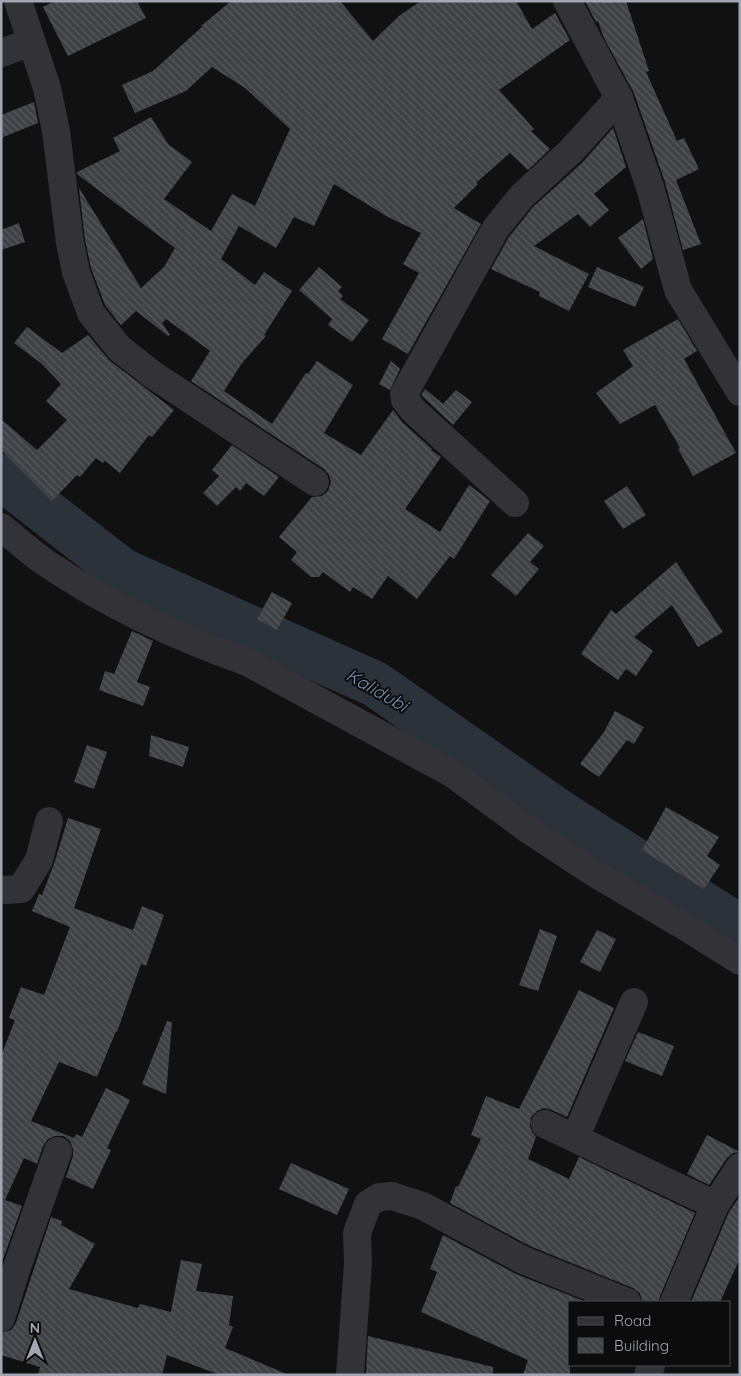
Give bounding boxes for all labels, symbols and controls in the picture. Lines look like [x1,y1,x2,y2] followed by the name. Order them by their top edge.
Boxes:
[342,663,414,718] water label: Kalidubi
[568,1301,731,1366] legend
[614,1311,651,1330] text: Road
[10,1316,60,1366] north arrow
[30,1319,40,1337] text: N
[614,1336,669,1355] text: Building

